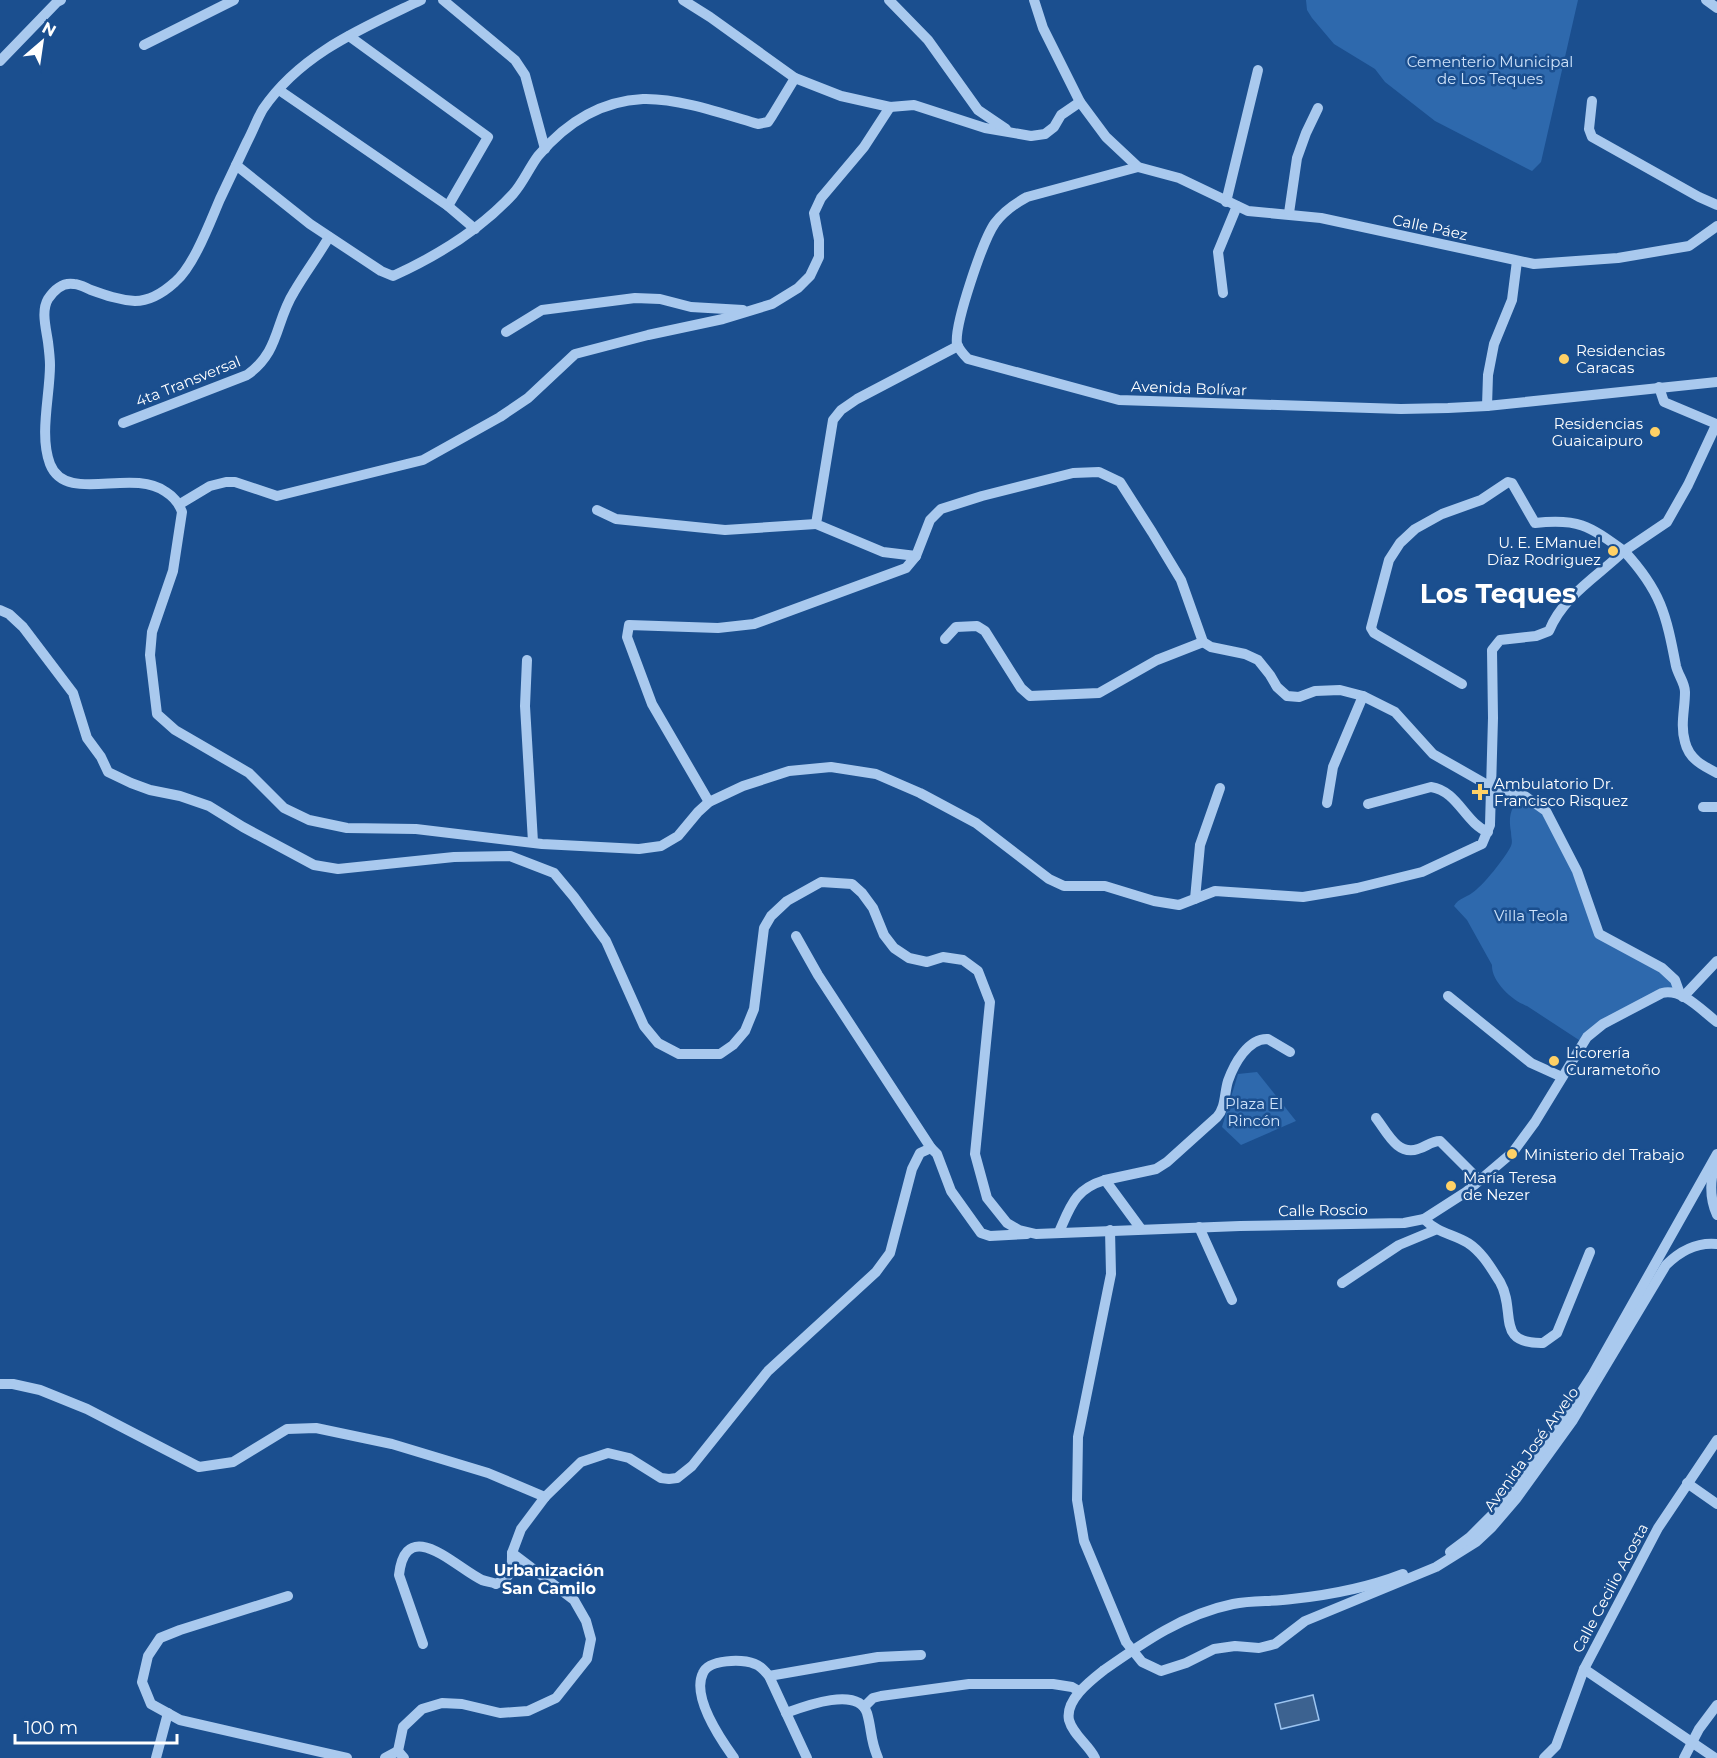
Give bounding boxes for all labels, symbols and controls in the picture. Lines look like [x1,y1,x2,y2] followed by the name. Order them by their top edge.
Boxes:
[12,12,72,72] north arrow
[39,18,59,41] text: N
[1407,52,1573,88] park label: Cementerio Municipal de Los Teques
[1391,210,1470,244] street label: Calle Páez
[1576,341,1665,377] place label: Residencias Caracas
[133,351,243,411] street label: 4ta Transversal
[1557,352,1571,366] marker: Residencias Caracas
[1131,376,1247,400] street label: Avenida Bolívar
[1552,414,1643,450] place label: Residencias Guaicaipuro
[1648,425,1662,439] marker: Residencias Guaicaipuro
[1487,533,1601,569] place label: U. E. EManuel Díaz Rodriguez
[1606,544,1620,558] marker: U. E. EManuel Díaz Rodriguez
[1420,577,1576,610] district label: Los Teques
[1494,774,1629,810] place label: Ambulatorio Dr. Francisco Risquez
[1471,783,1489,801] marker: Ambulatorio Dr. Francisco Risquez
[1494,906,1568,925] park label: Villa Teola
[1566,1043,1660,1079] place label: Licorería Curametoño
[1547,1054,1561,1068] marker: Licorería Curametoño
[1225,1094,1283,1130] park label: Plaza El Rincón
[1524,1145,1684,1164] place label: Ministerio del Trabajo
[1505,1147,1519,1161] marker: Ministerio del Trabajo
[1463,1168,1557,1204] place label: María Teresa de Nezer
[1444,1179,1458,1193] marker: María Teresa de Nezer
[1278,1200,1368,1220] street label: Calle Roscio
[1479,1383,1583,1515] street label: Avenida José Arvelo
[1568,1520,1652,1656] street label: Calle Cecilio Acosta
[494,1561,604,1598] district label: Urbanización San Camilo
[15,1707,177,1745] scale bar
[24,1717,78,1739] text: 100 m

